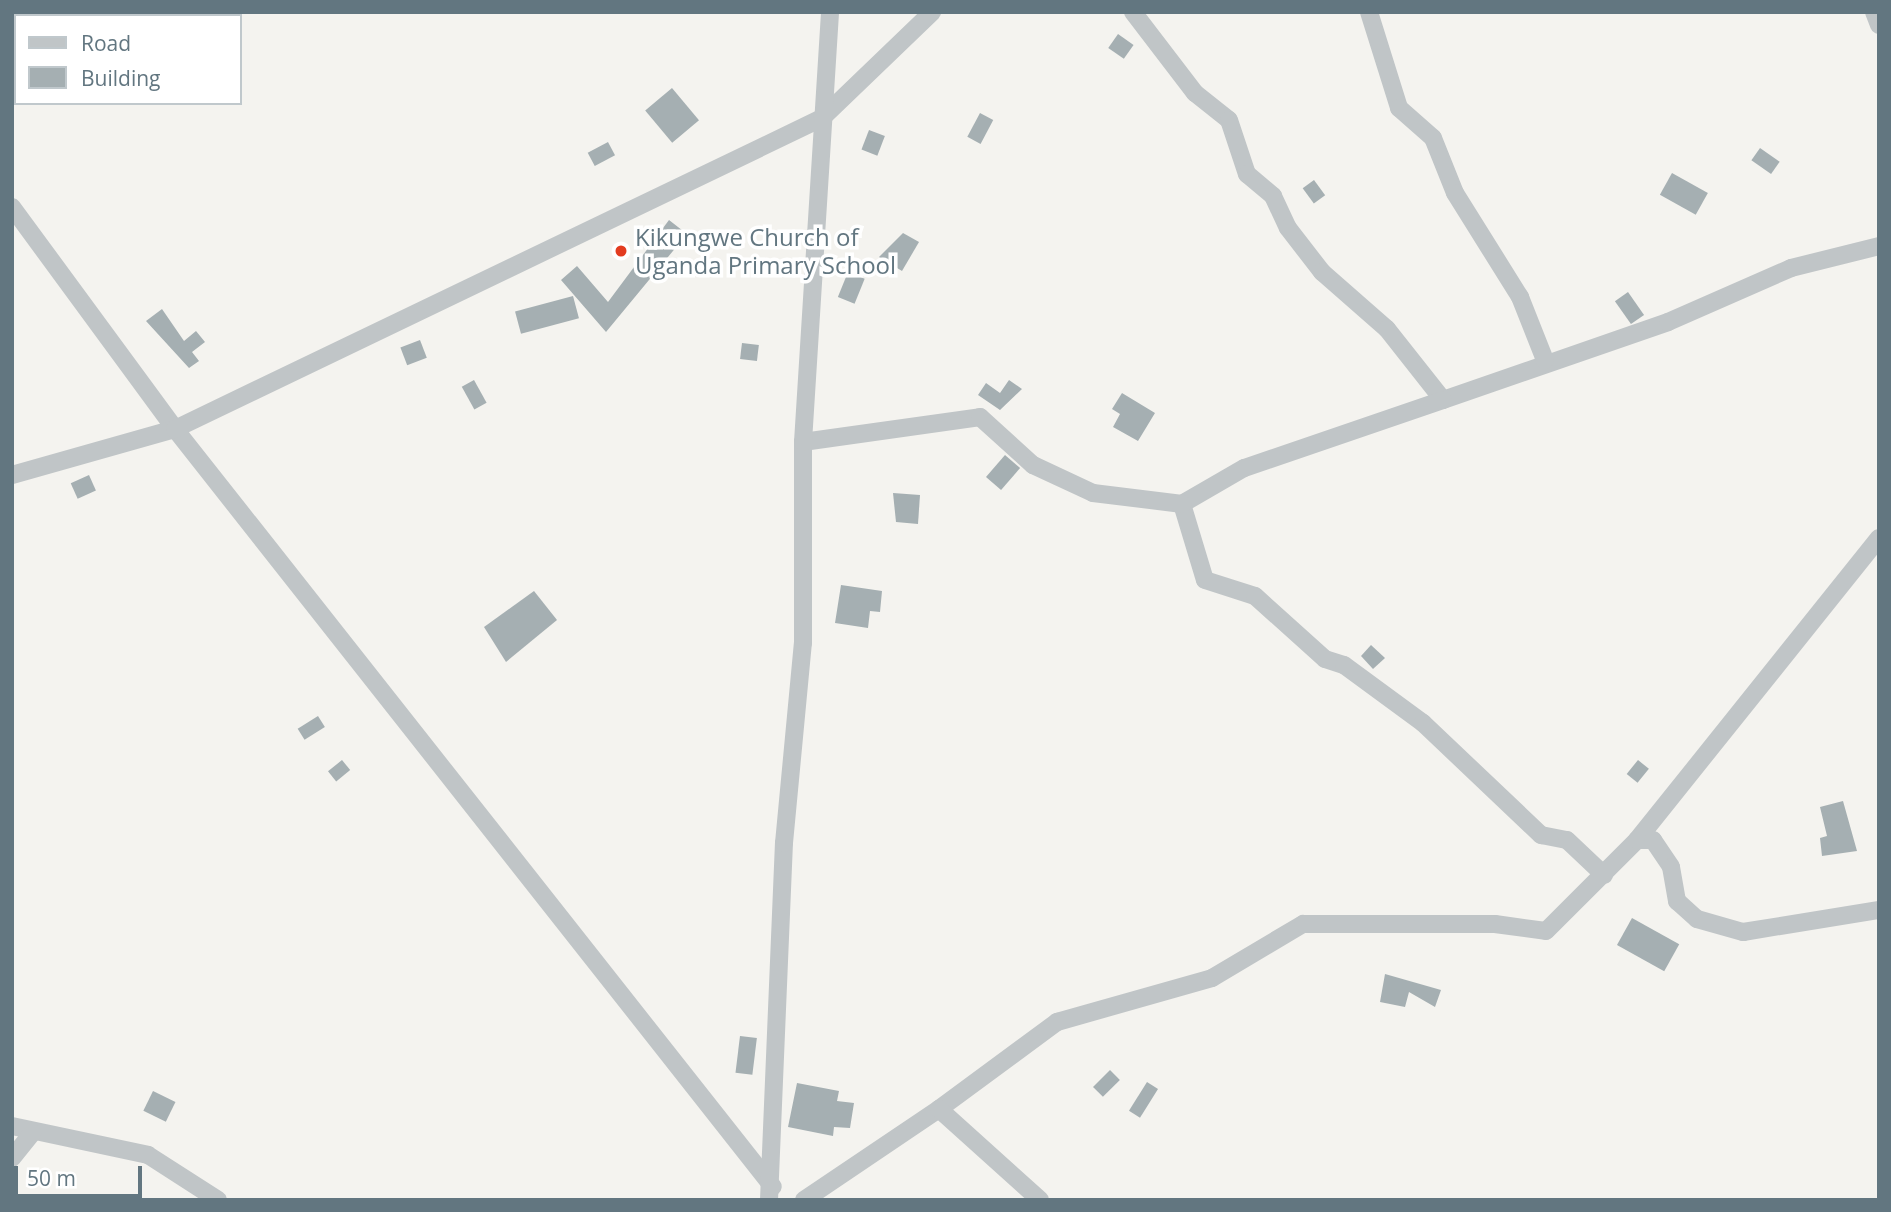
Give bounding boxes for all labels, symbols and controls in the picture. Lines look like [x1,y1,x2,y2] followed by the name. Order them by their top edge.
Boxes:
[14,14,242,105] legend
[81,29,131,57] text: Road
[81,64,160,92] text: Building
[635,223,896,279] place label: Kikungwe Church of Uganda Primary School
[613,243,629,259] marker: Kikungwe Church of Uganda Primary School
[18,1152,145,1196] scale bar
[27,1164,76,1192] text: 50 m

